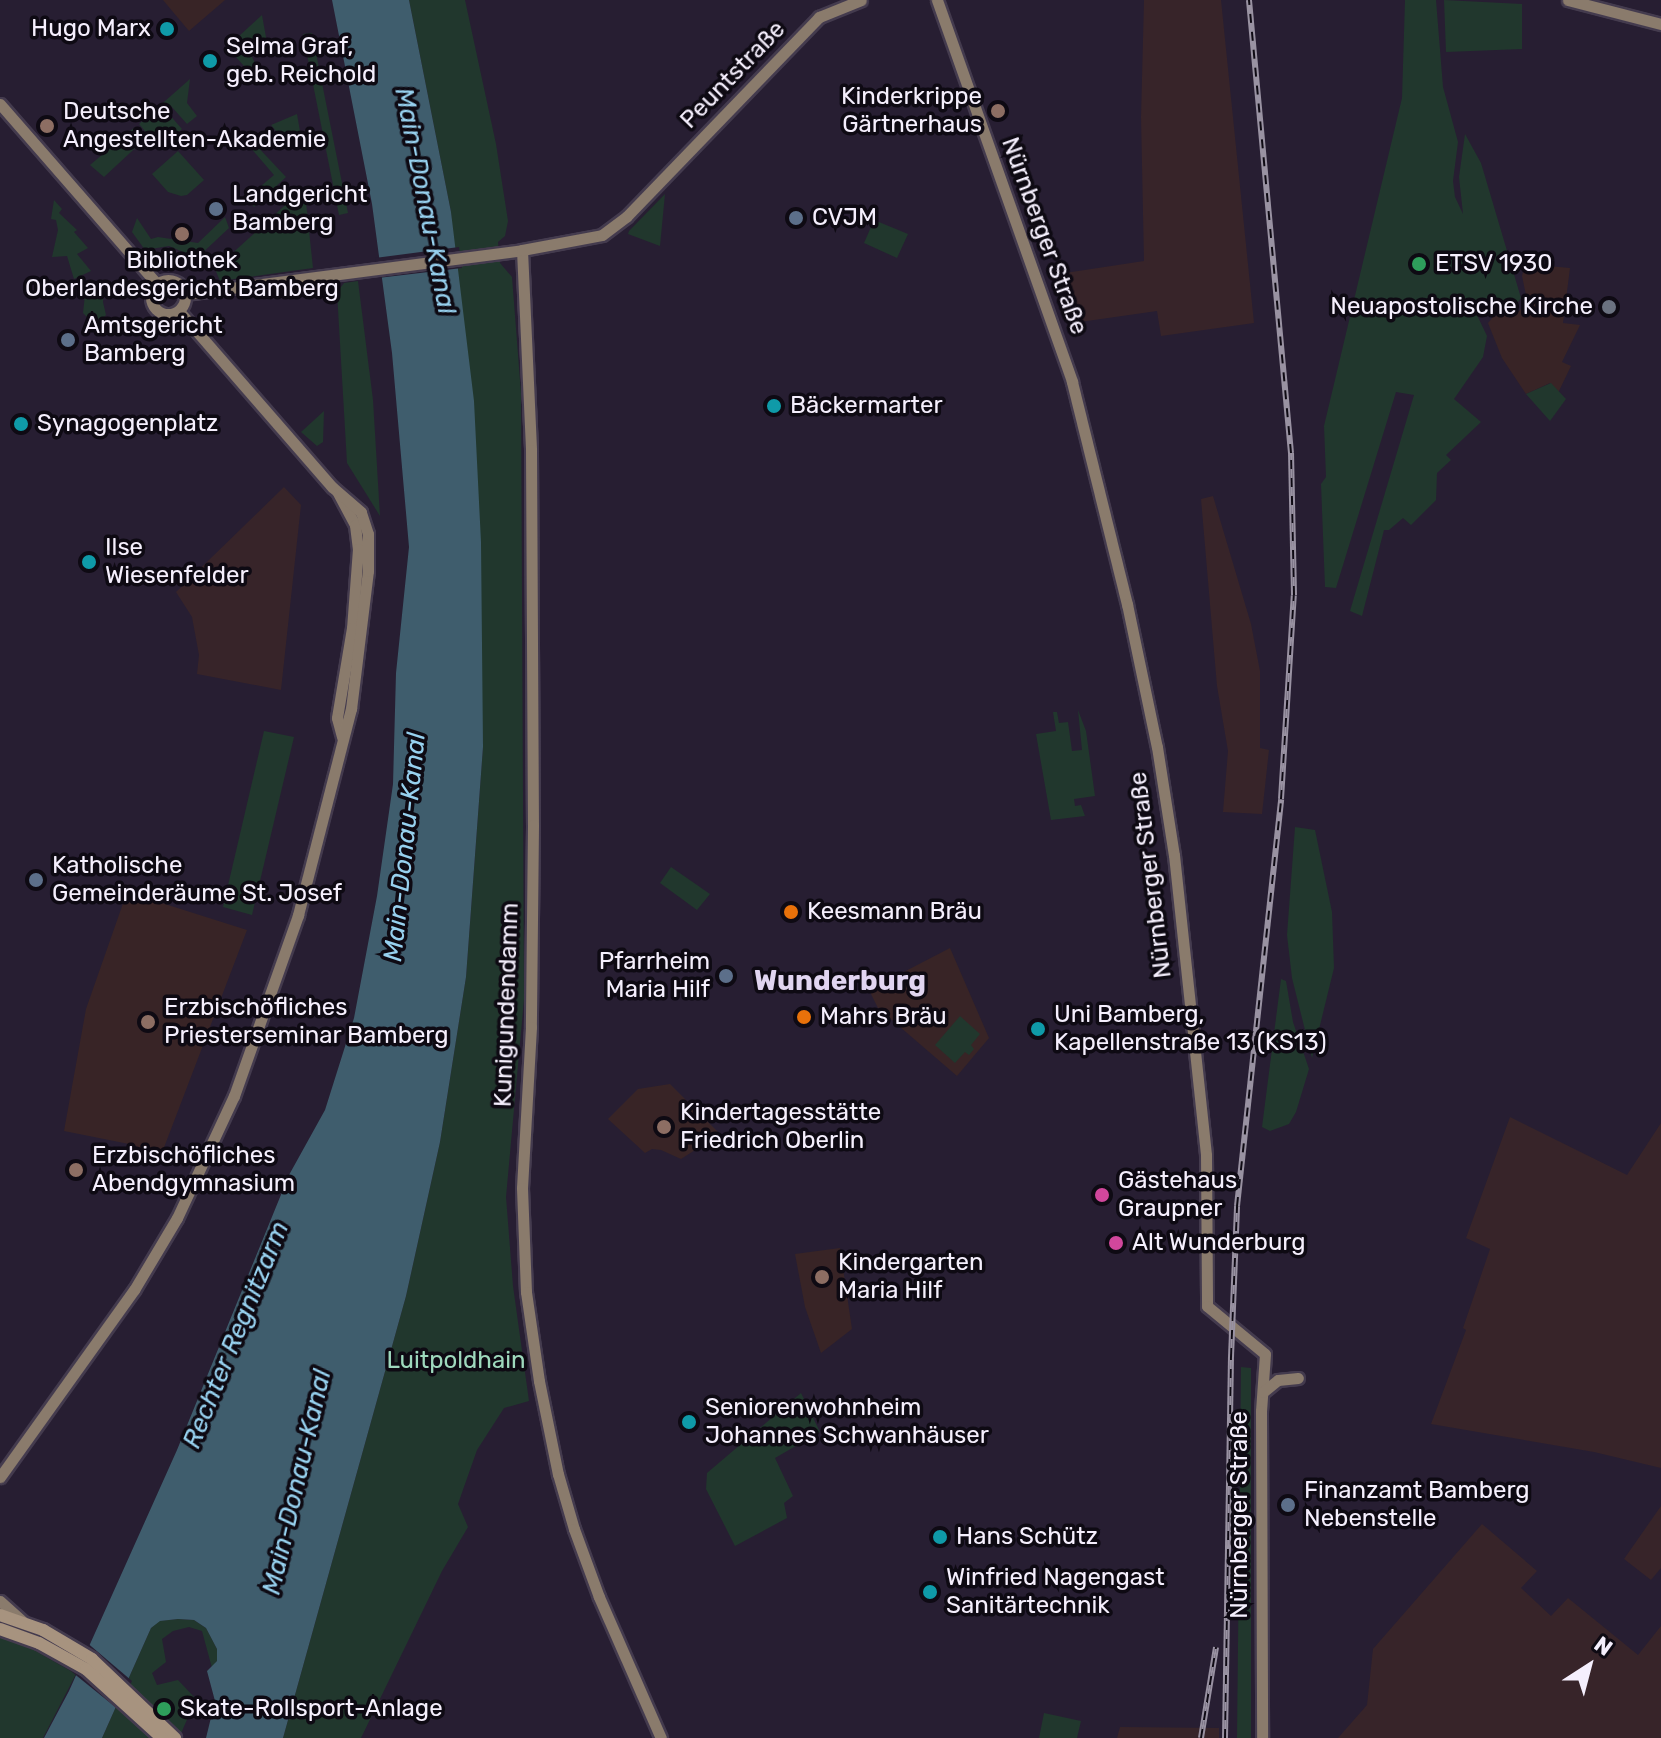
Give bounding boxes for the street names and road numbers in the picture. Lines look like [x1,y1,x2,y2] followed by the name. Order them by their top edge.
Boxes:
[675,15,791,135] street label: Peuntstraße
[995,133,1093,339] street label: Nürnberger Straße
[1124,770,1178,980] street label: Nürnberger Straße
[489,902,525,1108] street label: Kunigundendamm
[1226,1411,1254,1619] street label: Nürnberger Straße

